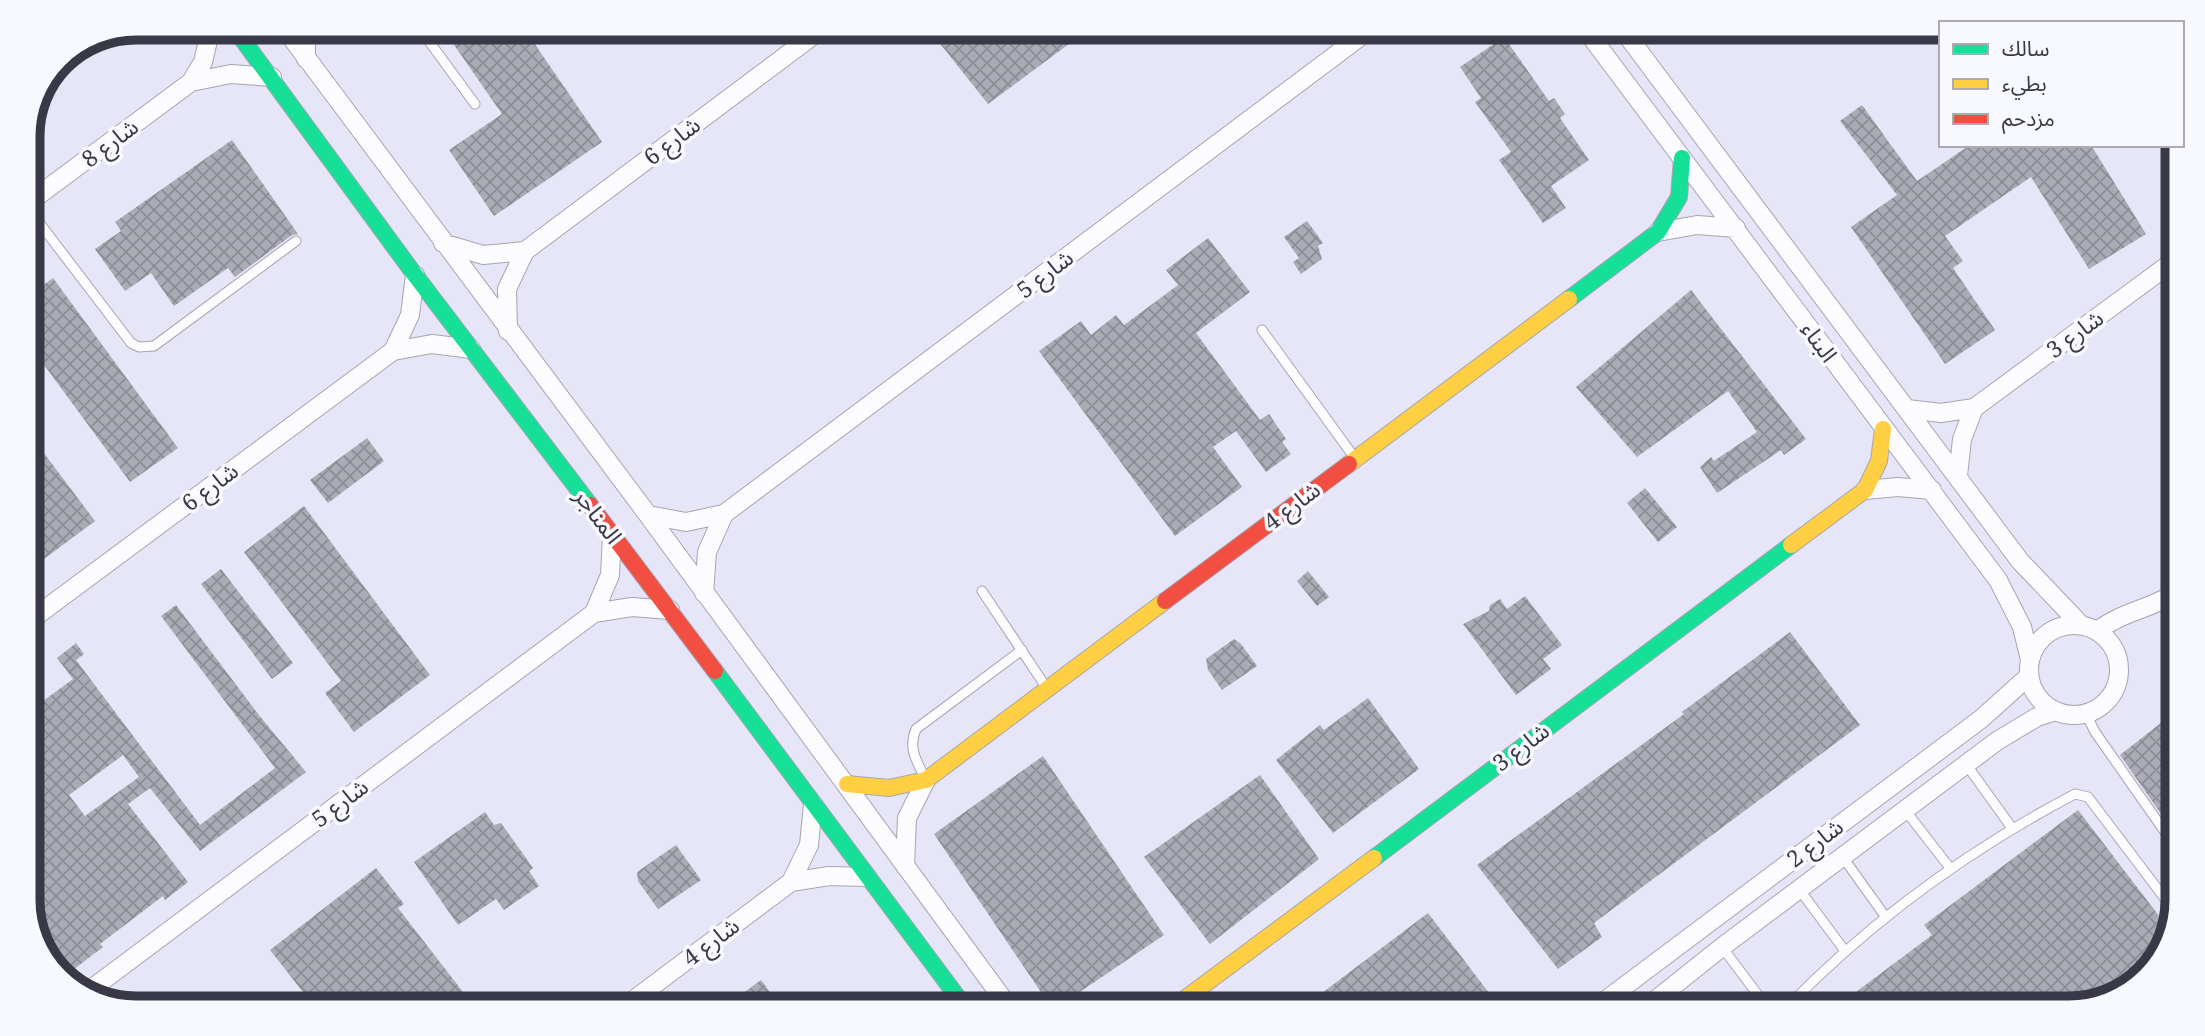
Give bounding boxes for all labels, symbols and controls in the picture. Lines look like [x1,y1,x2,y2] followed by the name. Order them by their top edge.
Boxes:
[1939,21,2184,147] legend
[2002,34,2049,62] text: سالك
[2002,69,2047,100] text: بطيء
[2002,104,2055,134] text: مزدحم
[636,108,708,174] street label: شارع 6
[74,110,146,176] street label: شارع 8
[1009,241,1081,307] street label: شارع 5
[2039,302,2111,366] street label: شارع 3
[1794,314,1846,368] street label: البناء
[174,454,246,520] street label: شارع 6
[1256,473,1328,539] street label: شارع 4
[567,480,630,550] street label: المناجر
[1485,714,1557,780] street label: شارع 3
[304,770,376,836] street label: شارع 5
[1779,810,1851,876] street label: شارع 2
[675,909,747,975] street label: شارع 4

